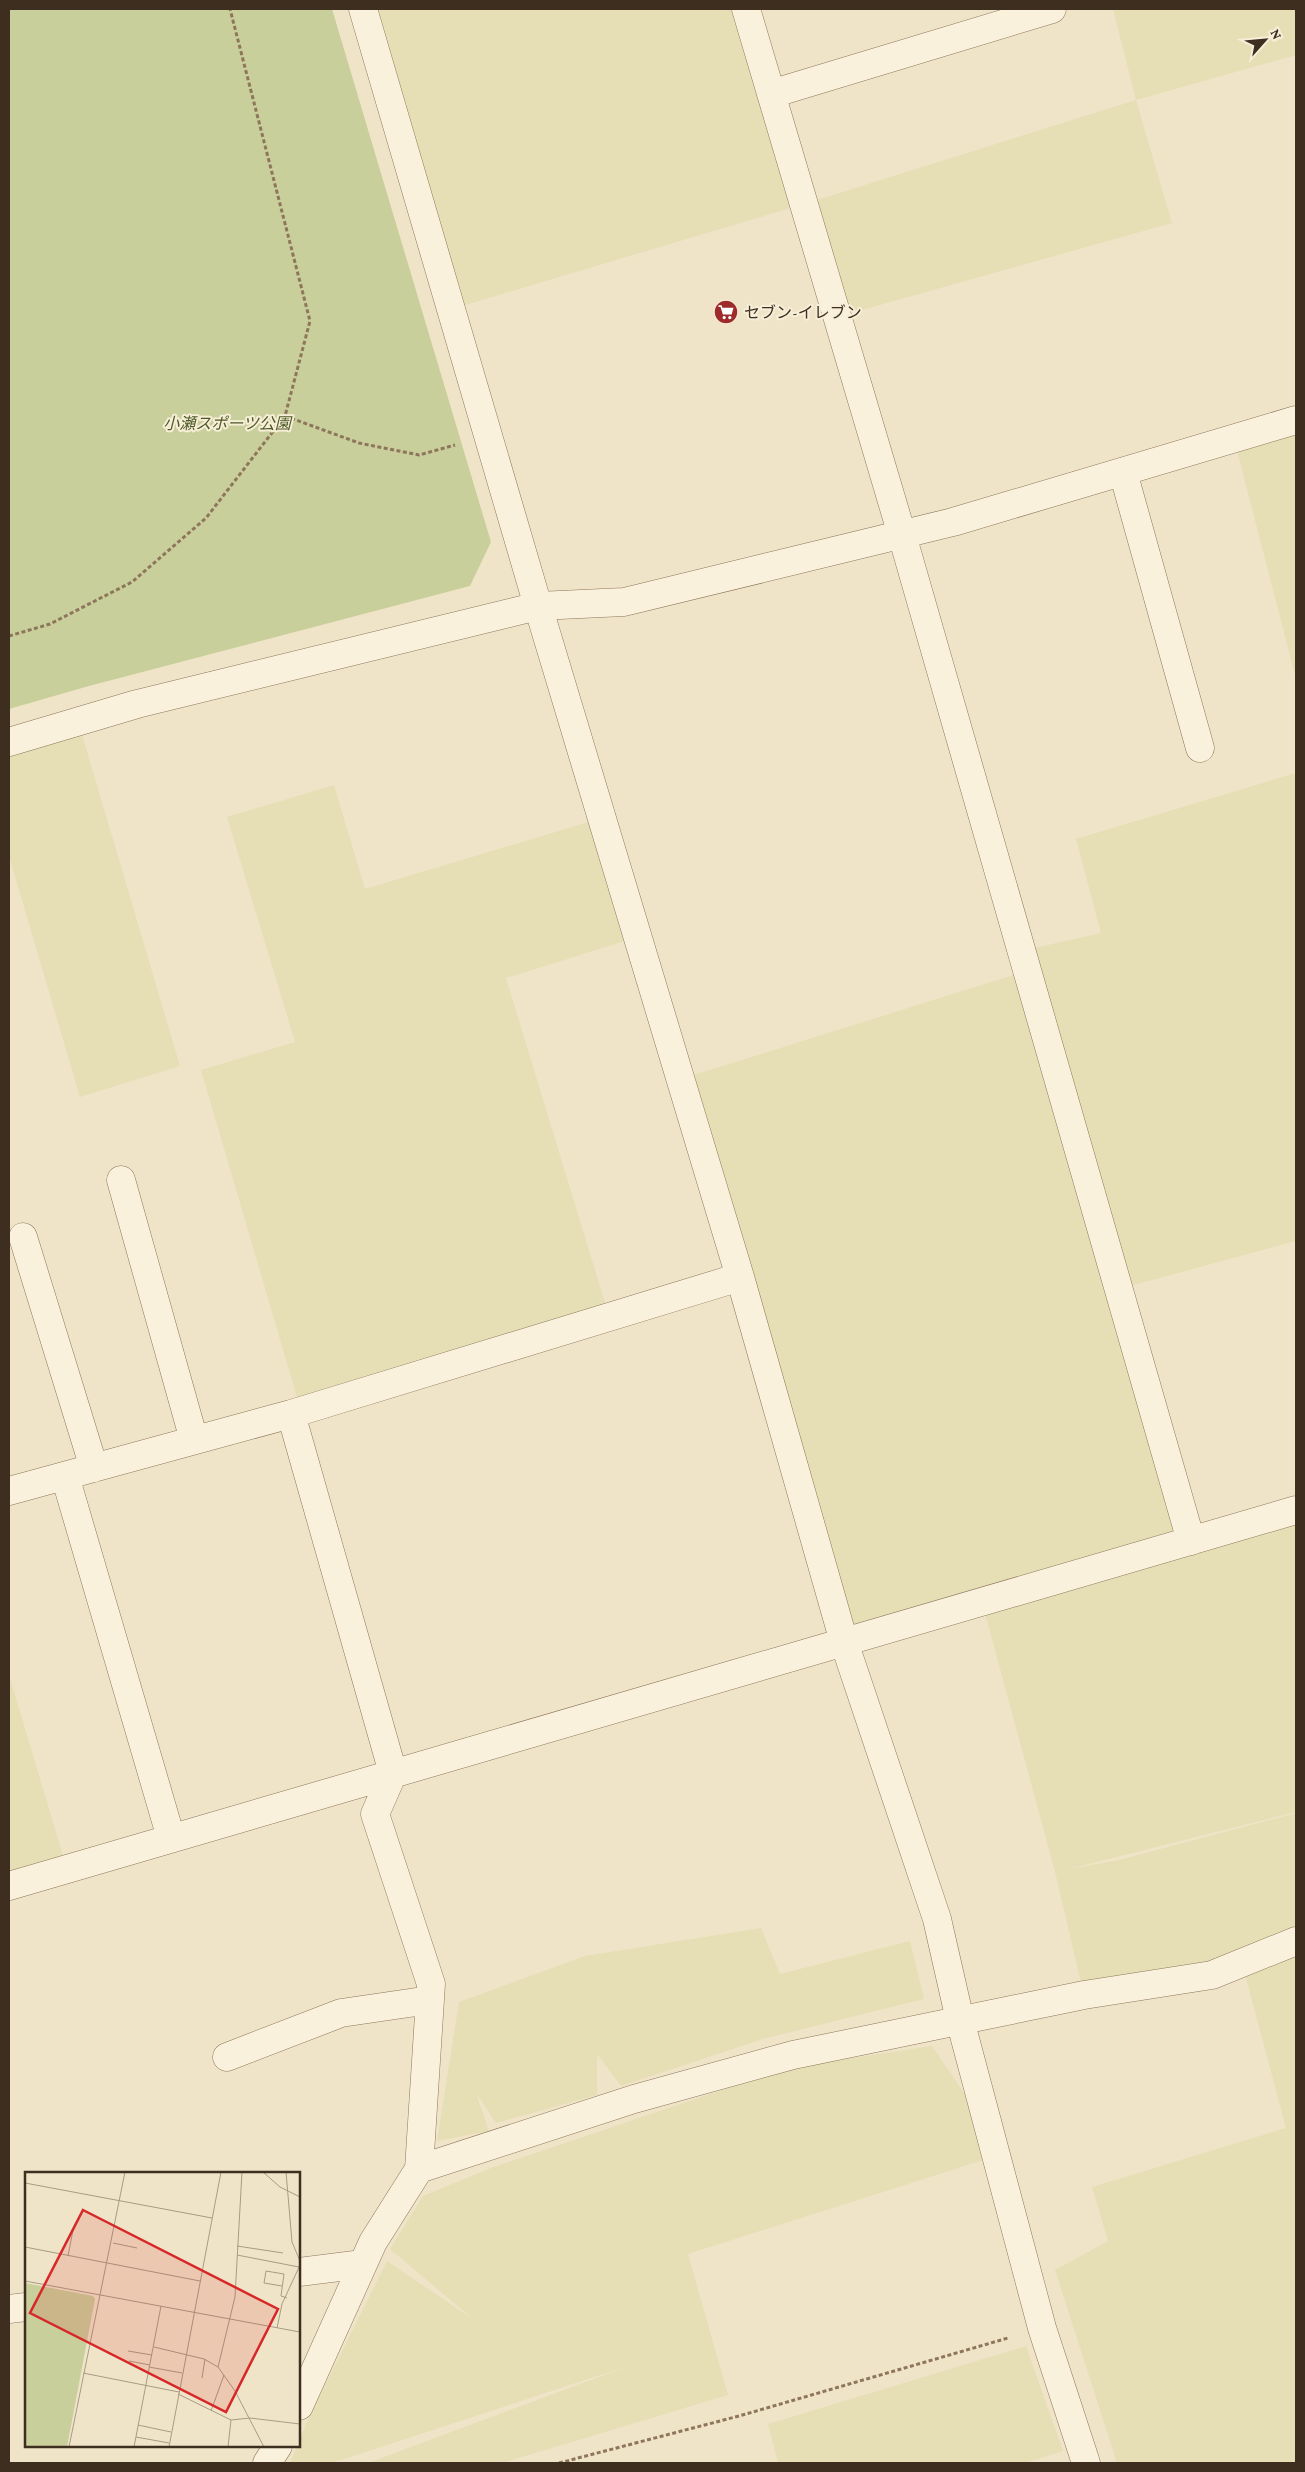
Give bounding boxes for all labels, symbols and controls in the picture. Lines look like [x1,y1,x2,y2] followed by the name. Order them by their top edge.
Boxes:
[1240,15,1290,65] north arrow
[1267,26,1286,42] text: N
[713,299,739,325] supermarket icon: セブン-イレブン
[744,304,862,321] place label: セブン-イレブン
[163,415,293,432] park label: 小瀬スポーツ公園
[25,2172,300,2447] inset map

